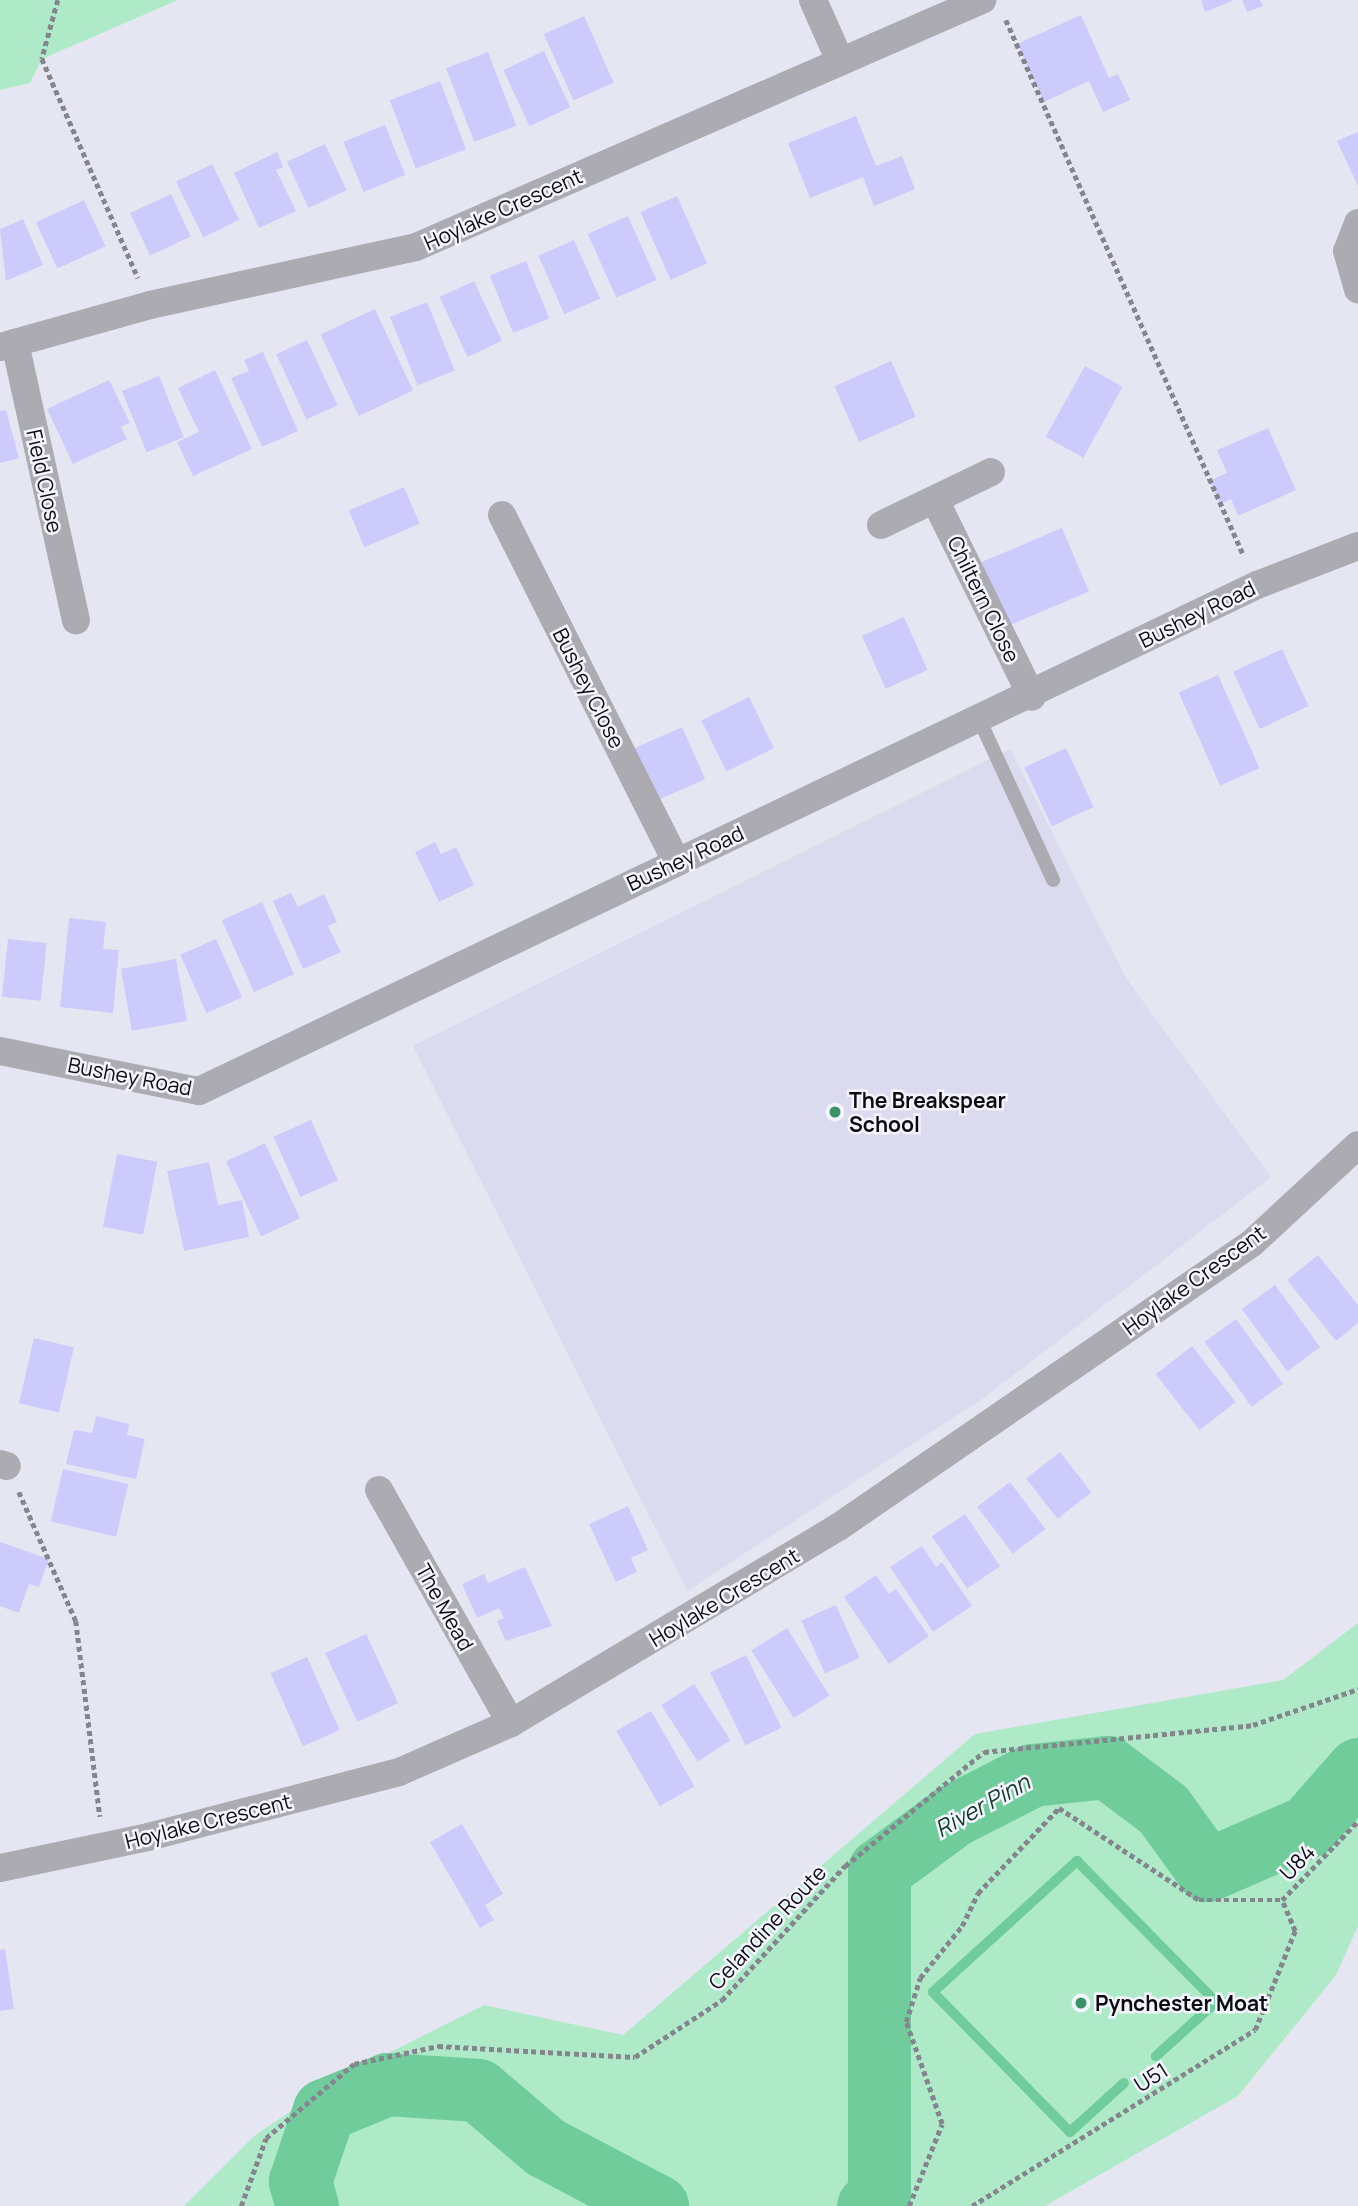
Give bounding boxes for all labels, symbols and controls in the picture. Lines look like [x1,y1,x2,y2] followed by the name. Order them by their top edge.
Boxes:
[420,163,586,255] street label: Hoylake Crescent
[22,427,68,535] street label: Field Close
[943,532,1025,666] street label: Chiltern Close
[1135,575,1259,653] street label: Bushey Road
[548,624,630,752] street label: Bushey Close
[623,820,747,896] street label: Bushey Road
[66,1052,194,1100] street label: Bushey Road
[849,1087,1006,1137] place label: The Breakspear School
[827,1104,843,1120] marker: The Breakspear School
[1118,1220,1270,1340] street label: Hoylake Crescent
[644,1542,804,1652] street label: Hoylake Crescent
[411,1559,479,1655] street label: The Mead
[930,1768,1034,1842] water label: River Pinn
[122,1788,294,1854] street label: Hoylake Crescent
[1274,1839,1320,1885] street label: U84
[703,1860,831,1994] street label: Celandine Route
[1095,1990,1268,2016] place label: Pynchester Moat
[1073,1995,1089,2011] marker: Pynchester Moat
[1129,2057,1173,2097] street label: U51

